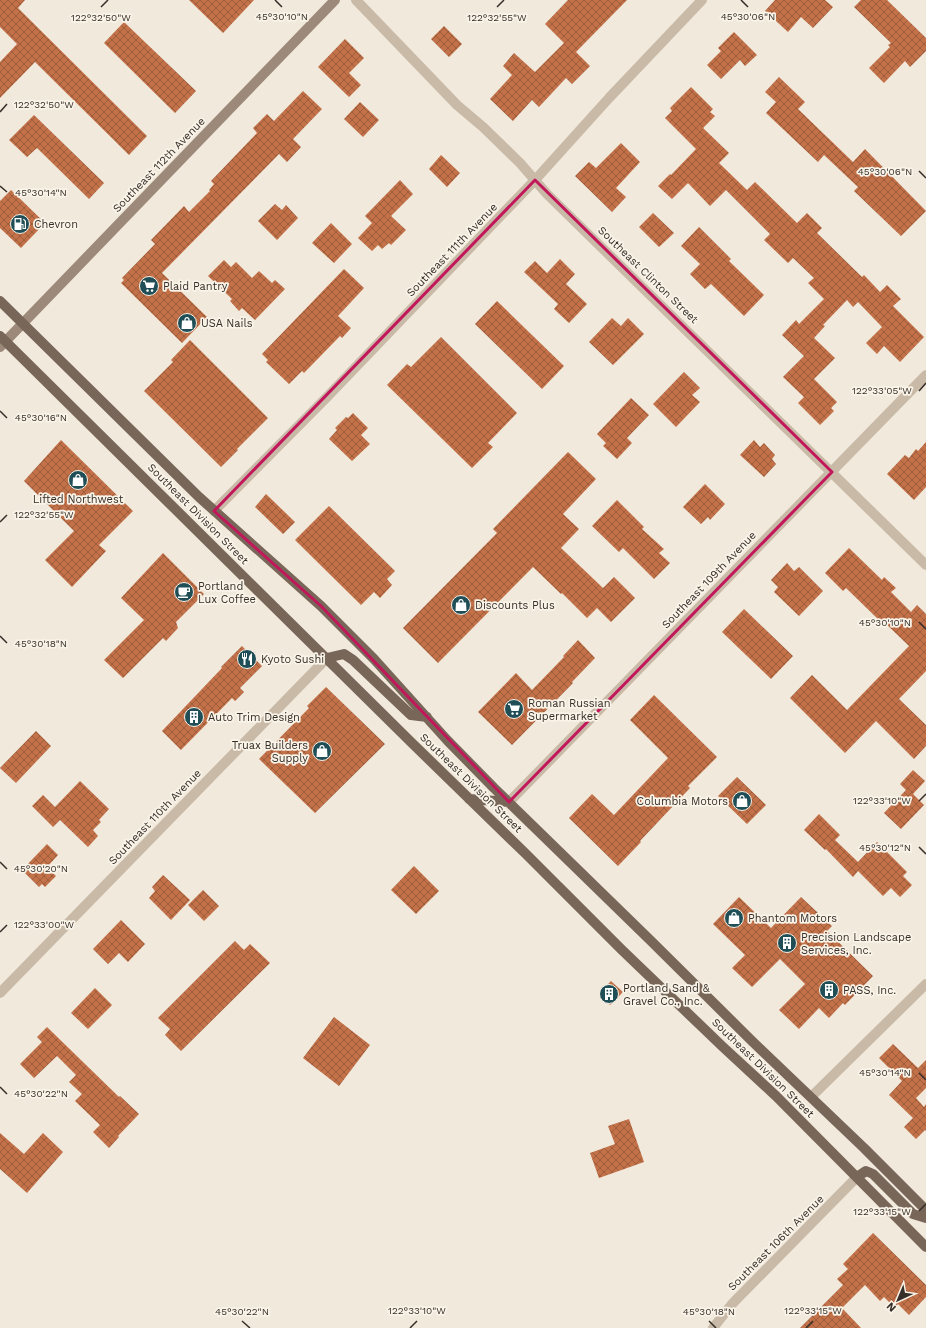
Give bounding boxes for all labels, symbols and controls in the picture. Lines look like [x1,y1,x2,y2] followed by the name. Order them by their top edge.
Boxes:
[256,11,308,22] text: 45°30'10"N
[721,11,775,22] text: 45°30'06"N
[71,12,131,23] text: 122°32'50"W
[467,12,527,23] text: 122°32'55"W
[14,99,74,110] text: 122°32'50"W
[110,115,208,215] street label: Southeast 112th Avenue
[858,166,912,177] text: 45°30'06"N
[15,187,67,198] text: 45°30'14"N
[404,201,500,299] street label: Southeast 111th Avenue
[9,213,31,235] fuel station icon: Chevron
[34,218,78,231] place label: Chevron
[595,224,701,326] street label: Southeast Clinton Street
[138,275,160,297] supermarket icon: Plaid Pantry
[163,280,228,293] place label: Plaid Pantry
[176,312,198,334] shop icon: USA Nails
[201,317,253,330] place label: USA Nails
[852,385,912,396] text: 122°33'05"W
[15,412,67,423] text: 45°30'16"N
[145,461,251,567] street label: Southeast Division Street
[67,469,89,491] shop icon: Lifted Northwest
[33,493,124,506] place label: Lifted Northwest
[14,509,74,520] text: 122°32'55"W
[659,529,759,631] street label: Southeast 109th Avenue
[198,580,256,606] place label: Portland Lux Coffee
[173,581,195,603] cafe icon: Portland Lux Coffee
[450,594,472,616] shop icon: Discounts Plus
[475,599,555,612] place label: Discounts Plus
[859,617,911,628] text: 45°30'10"N
[15,638,67,649] text: 45°30'18"N
[236,648,258,670] restaurant icon: Kyoto Sushi
[261,653,324,666] place label: Kyoto Sushi
[528,697,611,723] place label: Roman Russian Supermarket
[503,698,525,720] supermarket icon: Roman Russian Supermarket
[183,706,205,728] building icon: Auto Trim Design
[208,711,300,724] place label: Auto Trim Design
[417,731,525,836] street label: Southeast Division Street
[232,739,308,765] place label: Truax Builders Supply
[311,740,333,762] shop icon: Truax Builders Supply
[106,767,204,867] street label: Southeast 110th Avenue
[731,790,753,812] shop icon: Columbia Motors
[637,795,728,808] place label: Columbia Motors
[853,795,911,806] text: 122°33'10"W
[859,842,911,853] text: 45°30'12"N
[14,863,68,874] text: 45°30'20"N
[723,907,745,929] shop icon: Phantom Motors
[748,912,837,925] place label: Phantom Motors
[14,919,75,930] text: 122°33'00"W
[801,931,911,957] place label: Precision Landscape Services, Inc.
[776,932,798,954] building icon: Precision Landscape Services, Inc.
[818,979,840,1001] building icon: PASS, Inc.
[623,982,710,1008] place label: Portland Sand & Gravel Co., Inc.
[598,983,620,1005] building icon: Portland Sand & Gravel Co., Inc.
[843,984,896,997] place label: PASS, Inc.
[709,1016,817,1121] street label: Southeast Division Street
[859,1067,911,1078] text: 45°30'14"N
[14,1088,68,1099] text: 45°30'22"N
[726,1193,826,1293] street label: Southeast 106th Avenue
[853,1206,911,1217] text: 122°33'15"W
[878,1280,918,1320] north arrow
[884,1299,899,1314] text: N
[388,1305,446,1316] text: 122°33'10"W
[784,1305,842,1316] text: 122°33'15"W
[215,1306,269,1317] text: 45°30'22"N
[683,1306,735,1317] text: 45°30'18"N

